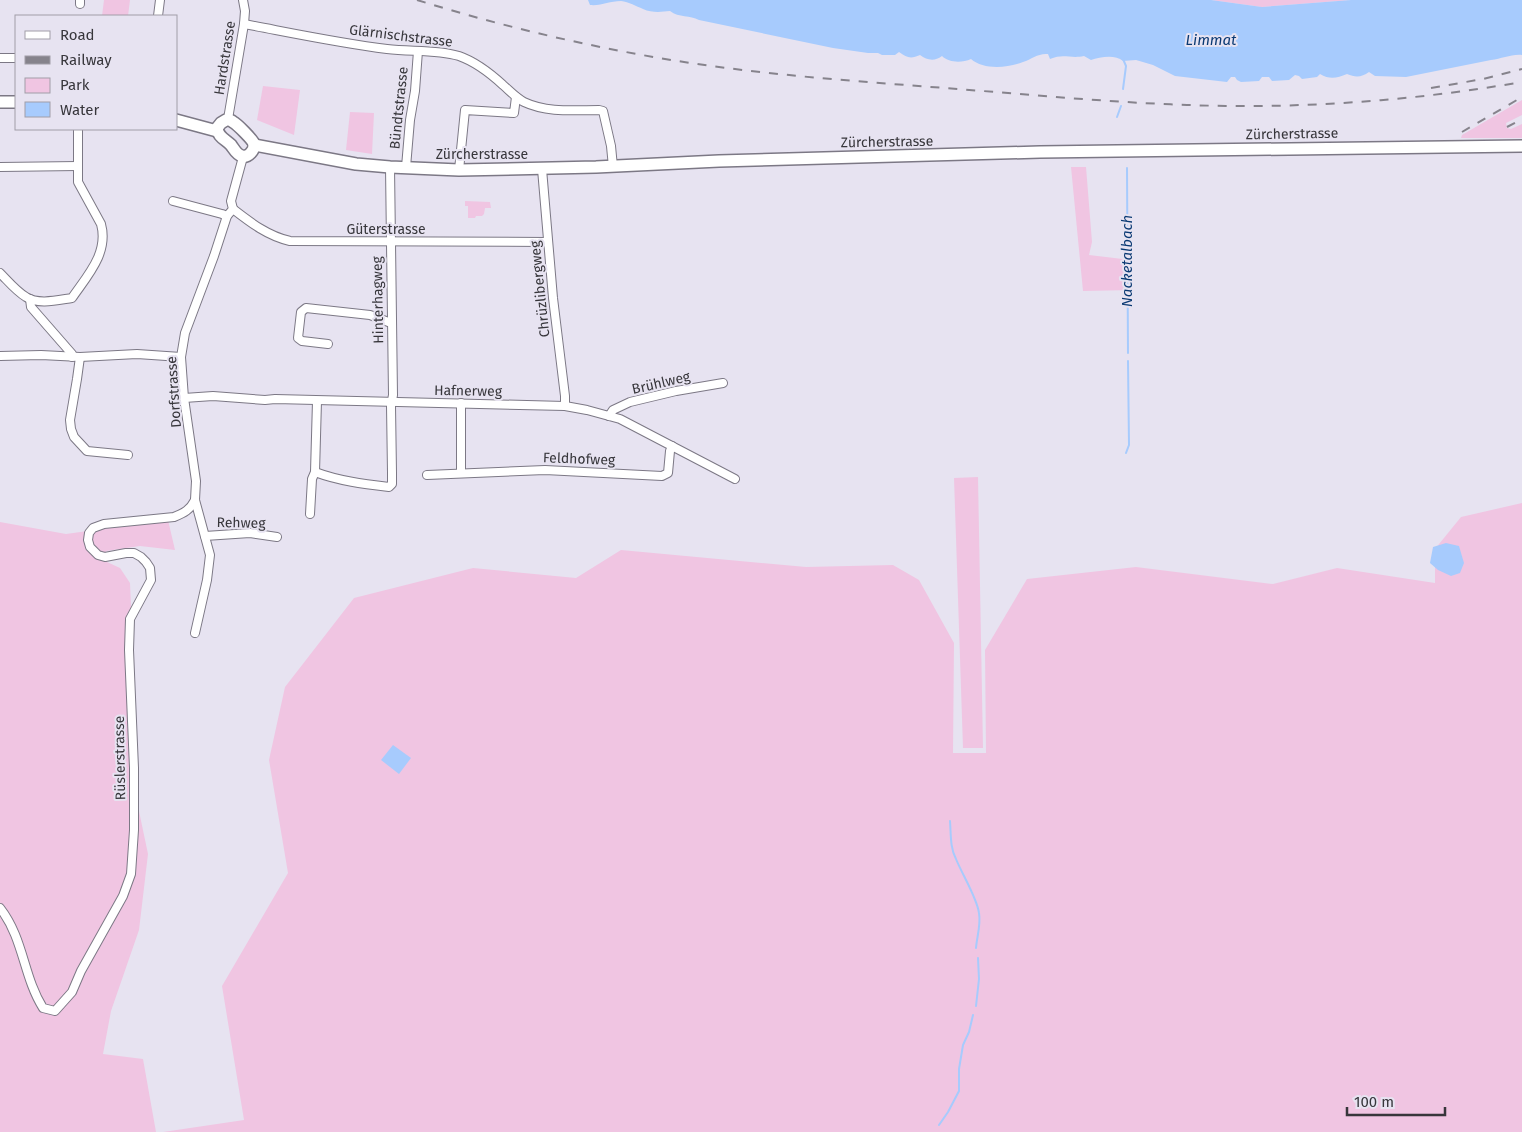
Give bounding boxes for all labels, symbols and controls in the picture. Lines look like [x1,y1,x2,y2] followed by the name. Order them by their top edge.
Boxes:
[15,15,178,130] legend
[211,20,239,96] street label: Hardstrasse
[348,21,454,51] street label: Glärnischstrasse
[60,26,95,44] text: Road
[1186,31,1237,49] water label: Limmat
[60,51,112,69] text: Railway
[386,66,412,150] street label: Bündtstrasse
[60,76,90,94] text: Park
[60,101,99,119] text: Water
[1246,125,1338,143] street label: Zürcherstrasse
[841,133,933,151] street label: Zürcherstrasse
[436,146,528,163] street label: Zürcherstrasse
[1118,215,1136,307] water label: Nacketalbach
[346,221,426,238] street label: Güterstrasse
[526,239,554,338] street label: Chrüzlibergweg
[369,255,387,344] street label: Hinterhagweg
[163,356,185,428] street label: Dorfstrasse
[630,368,693,398] street label: Brühlweg
[434,382,503,400] street label: Hafnerweg
[543,449,616,469] street label: Feldhofweg
[216,514,266,532] street label: Rehweg
[111,716,129,800] street label: Rüslerstrasse
[1347,1084,1444,1116] scale bar
[1354,1093,1394,1111] text: 100 m

